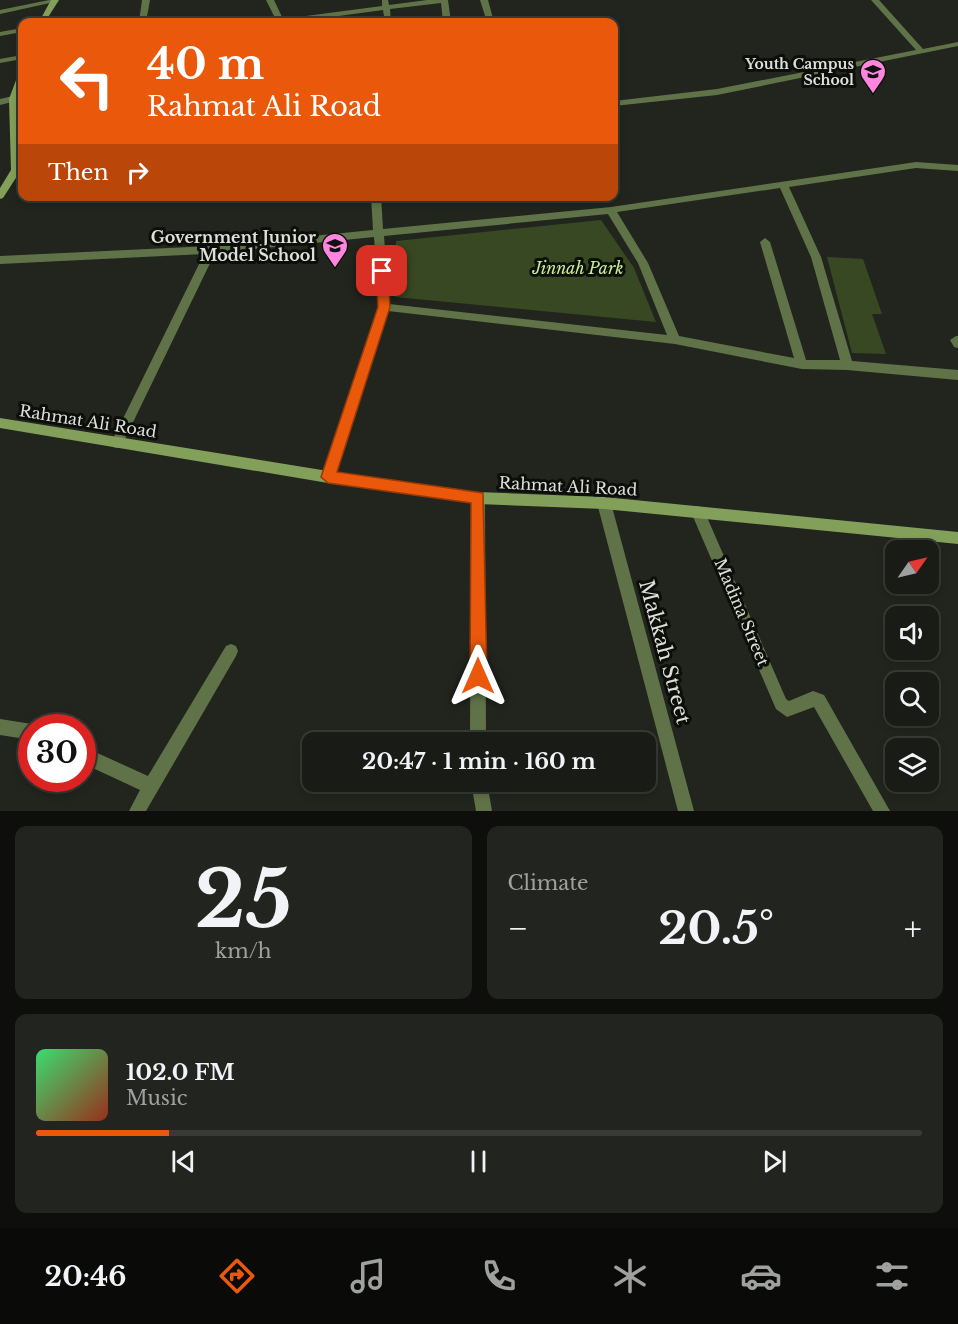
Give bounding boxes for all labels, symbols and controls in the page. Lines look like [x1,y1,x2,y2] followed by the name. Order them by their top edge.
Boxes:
[147,38,264,90] text: 40 m
[48,42,126,120] icon: left
[744,55,854,89] place label: Youth Campus School
[858,57,888,95] school or university icon: Youth Campus School
[147,90,381,123] text: Rahmat Ali Road
[121,156,154,189] icon: right
[48,159,109,186] text: Then
[151,227,316,265] place label: Government Junior Model School
[320,231,350,269] school or university icon: Government Junior Model School
[356,245,407,296] pin
[365,254,398,287] icon: arrive
[532,258,623,278] park label: Jinnah Park
[18,400,158,442] street label: Rahmat Ali Road
[498,472,638,500] street label: Rahmat Ali Road
[885,540,939,594] north arrow
[885,540,939,792] map controls
[710,555,774,669] street label: Madina Street
[634,577,696,727] street label: Makkah Street
[885,606,939,660] button: sound
[446,644,510,708] position arrow
[885,672,939,726] button: search
[18,714,96,792] speed limit sign: 30
[885,738,939,792] button: layers
[362,748,596,775] text: 20:47 · 1 min · 160 m
[195,851,292,948] text: 25
[508,871,588,895] text: Climate
[658,900,774,956] text: 20.5°
[508,908,528,949] text: −
[904,908,922,949] text: +
[215,939,272,963] text: km/h
[126,1059,235,1086] text: 102.0 FM
[126,1086,187,1110] text: Music
[167,1145,200,1178] icon: previous
[462,1145,495,1178] icon: pause
[758,1145,791,1178] icon: next
[216,1255,258,1297] icon: directions
[347,1255,389,1297] icon: music
[478,1255,520,1297] icon: phone
[609,1255,651,1297] icon: climate
[740,1255,782,1297] icon: car
[871,1255,913,1297] icon: filters
[45,1260,126,1293] text: 20:46

